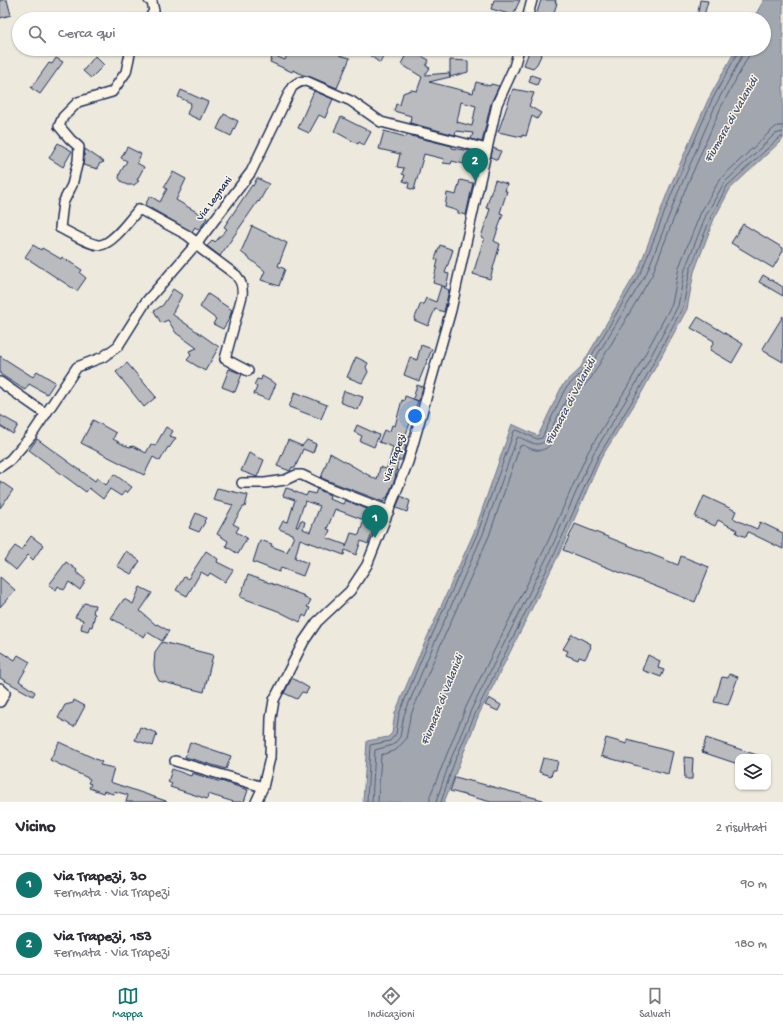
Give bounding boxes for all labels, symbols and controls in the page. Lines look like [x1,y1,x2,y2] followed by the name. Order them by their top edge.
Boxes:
[12,12,771,56] search box
[26,23,48,45] icon: search
[58,25,115,43] text: Cerca qui
[702,74,763,165] water label: Fiumara di Valanidi
[462,148,488,181] pin: 2
[194,175,235,224] street label: Via Legnani
[542,355,600,448] water label: Fiumara di Valanidi
[405,406,425,426] your location
[381,433,409,484] street label: Via Trapezi
[362,505,388,538] pin: 1
[418,651,468,747] water label: Fiumara di Valanidi
[735,754,771,790] map controls
[735,754,771,790] button: layers
[16,818,56,838] text: Vicino
[716,821,767,836] text: 2 risultati
[54,868,146,886] text: Via Trapezi, 30
[26,877,32,892] text: 1
[741,877,767,892] text: 90 m
[54,886,170,901] text: Fermata · Via Trapezi
[54,928,152,946] text: Via Trapezi, 153
[26,937,32,952] text: 2
[735,937,767,952] text: 180 m
[54,946,170,961] text: Fermata · Via Trapezi
[112,985,143,1021] tab: Mappa
[368,985,415,1021] tab: Indicazioni
[639,985,671,1021] tab: Salvati

